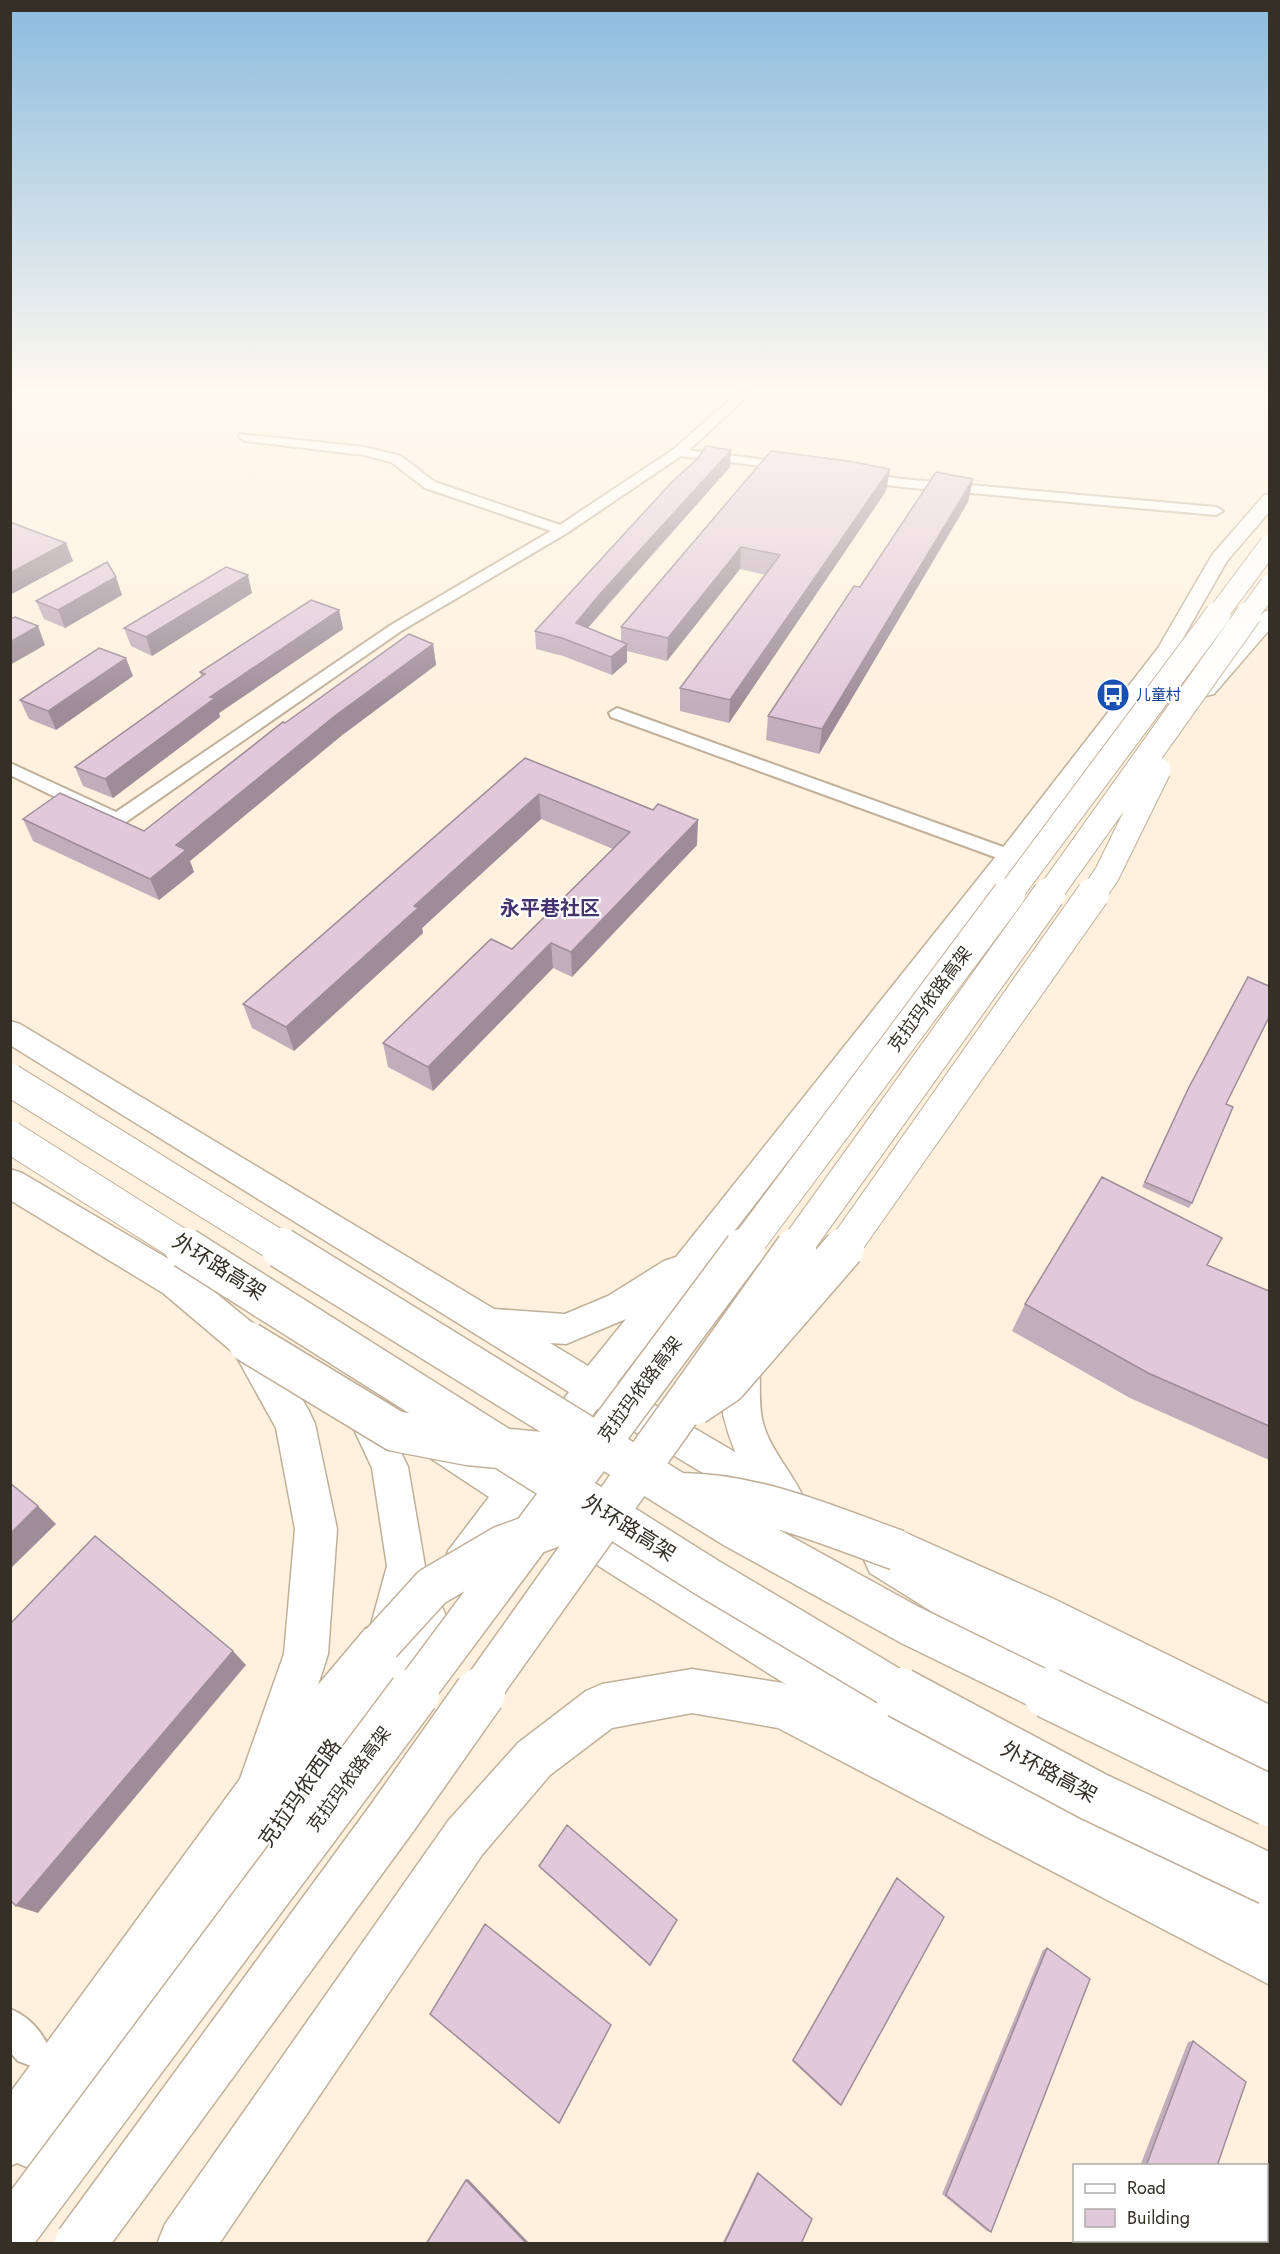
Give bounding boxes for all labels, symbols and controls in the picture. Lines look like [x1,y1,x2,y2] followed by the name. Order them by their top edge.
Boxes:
[1095,677,1131,713] bus stop icon: 儿童村
[1136,684,1181,706] place label: 儿童村
[500,894,600,923] district label: 永平巷社区
[882,941,978,1057] street label: 克拉玛依路高架
[167,1226,271,1308] street label: 外环路高架
[592,1331,688,1447] street label: 克拉玛依路高架
[577,1487,681,1569] street label: 外环路高架
[301,1721,397,1837] street label: 克拉玛依路高架
[252,1733,348,1853] street label: 克拉玛依西路
[996,1734,1102,1810] street label: 外环路高架
[1073,2164,1268,2242] legend
[1127,2175,1166,2201] text: Road
[1127,2205,1190,2231] text: Building

